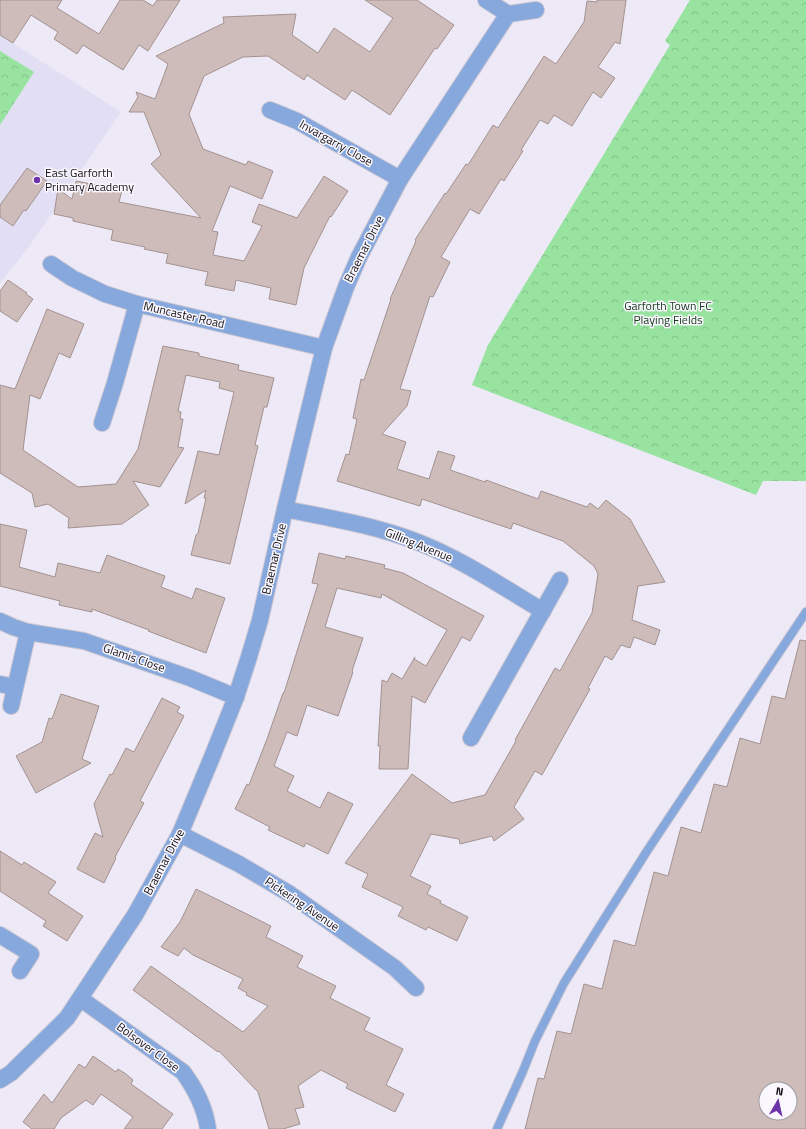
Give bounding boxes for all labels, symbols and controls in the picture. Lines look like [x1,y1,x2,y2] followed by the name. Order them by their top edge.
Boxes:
[296,115,376,171] street label: Invargarry Close
[45,163,134,196] place label: East Garforth Primary Academy
[32,175,42,185] marker: East Garforth Primary Academy
[339,212,389,285] street label: Braemar Drive
[142,296,227,333] street label: Muncaster Road
[624,296,712,329] park label: Garforth Town FC Playing Fields
[256,521,291,596] street label: Braemar Drive
[383,522,456,567] street label: Gilling Avenue
[101,638,168,677] street label: Glamis Close
[138,825,189,898] street label: Braemar Drive
[261,872,343,936] street label: Pickering Avenue
[113,1017,184,1076] street label: Bolsover Close
[758,1081,798,1121] north arrow
[775,1083,785,1100] text: N

